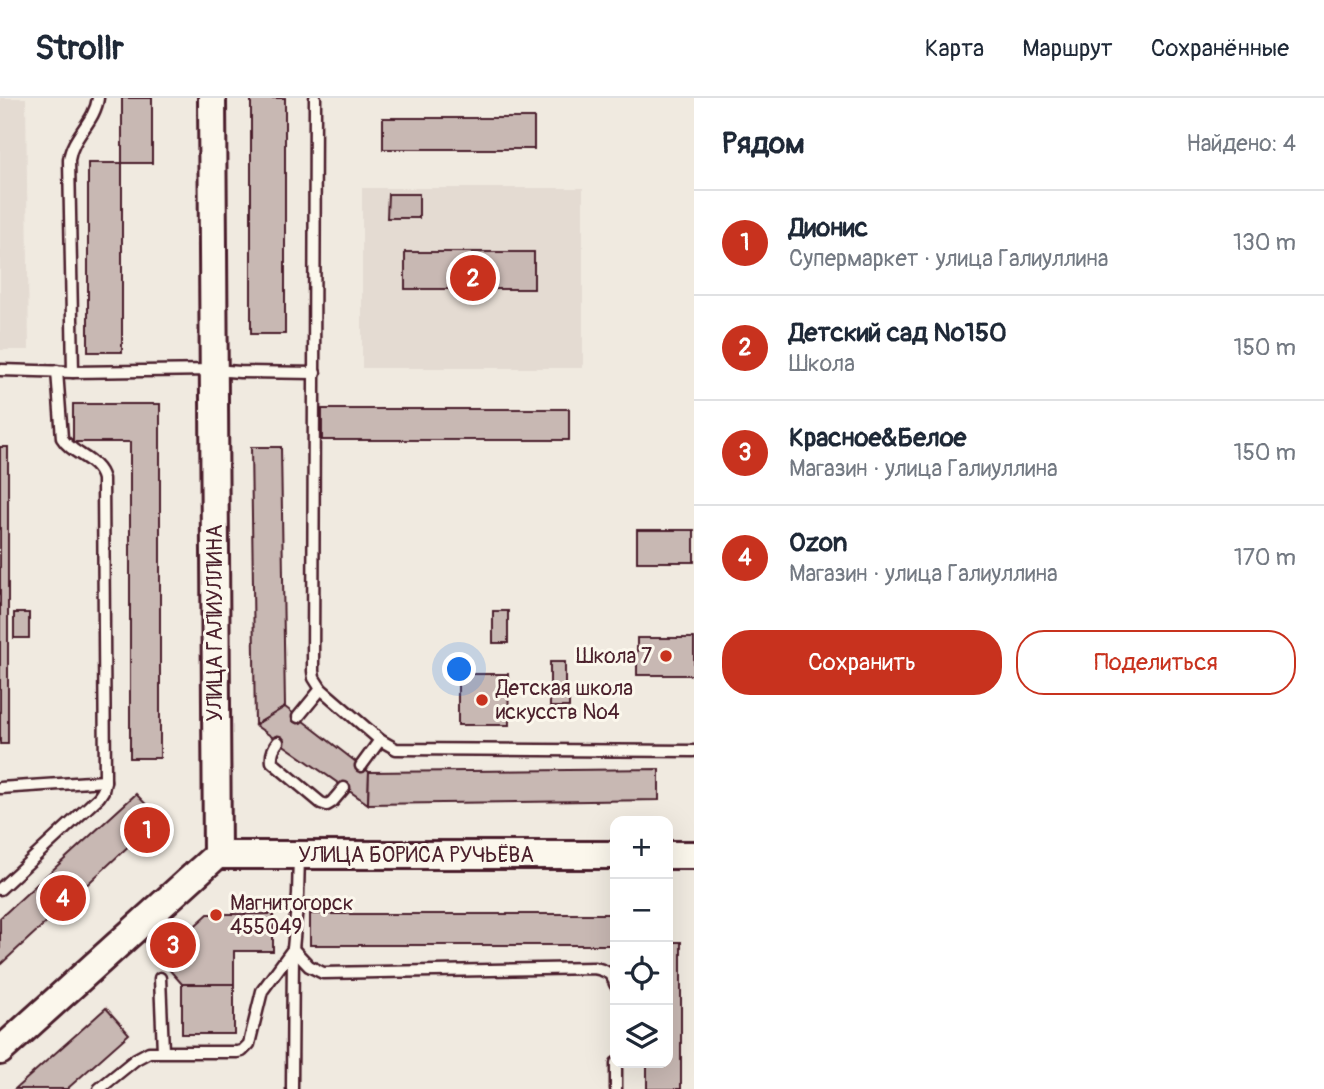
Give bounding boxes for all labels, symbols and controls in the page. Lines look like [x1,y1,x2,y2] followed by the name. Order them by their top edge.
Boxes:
[35,28,124,69] text: Strollr
[925,34,984,63] text: Карта
[1022,34,1113,63] text: Маршрут
[1151,34,1289,63] text: Сохранённые
[722,125,805,162] text: Рядом
[1186,129,1296,158] text: Найдено: 4
[789,212,868,244] text: Дионис
[741,228,750,257] text: 1
[1233,228,1296,257] text: 130 m
[789,244,1109,273] text: Супермаркет · улица Галиуллина
[450,252,496,304] pin: 2
[789,317,1007,349] text: Детский сад №150
[739,333,751,362] text: 2
[1233,333,1296,362] text: 150 m
[789,349,855,378] text: Школа
[789,422,966,454] text: Красное&Белое
[739,438,751,467] text: 3
[1233,438,1296,467] text: 150 m
[789,454,1058,483] text: Магазин · улица Галиуллина
[202,524,229,722] street label: УЛИЦА ГАЛИУЛЛИНА
[789,527,847,559] text: Ozon
[738,543,752,572] text: 4
[1234,543,1296,572] text: 170 m
[789,559,1058,588] text: Магазин · улица Галиуллина
[722,630,1002,695] button: Сохранить
[1016,630,1296,695] button: Поделиться
[576,643,652,670] place label: Школа 7
[658,648,674,664] marker: Школа 7
[442,652,476,686] your location
[495,675,633,726] place label: Детская школа искусств №4
[474,692,490,708] marker: Детская школа искусств №4
[124,804,170,856] pin: 1
[610,816,673,1068] map controls
[610,816,673,879] button: +
[298,842,534,869] street label: УЛИЦА БОРИСА РУЧЬЁВА
[40,872,86,924] pin: 4
[610,879,673,942] button: −
[230,890,354,941] place label: Магнитогорск 455049
[208,907,224,923] marker: Магнитогорск 455049
[150,919,196,971] pin: 3
[610,942,673,1005] button: locate
[610,1005,673,1068] button: layers

